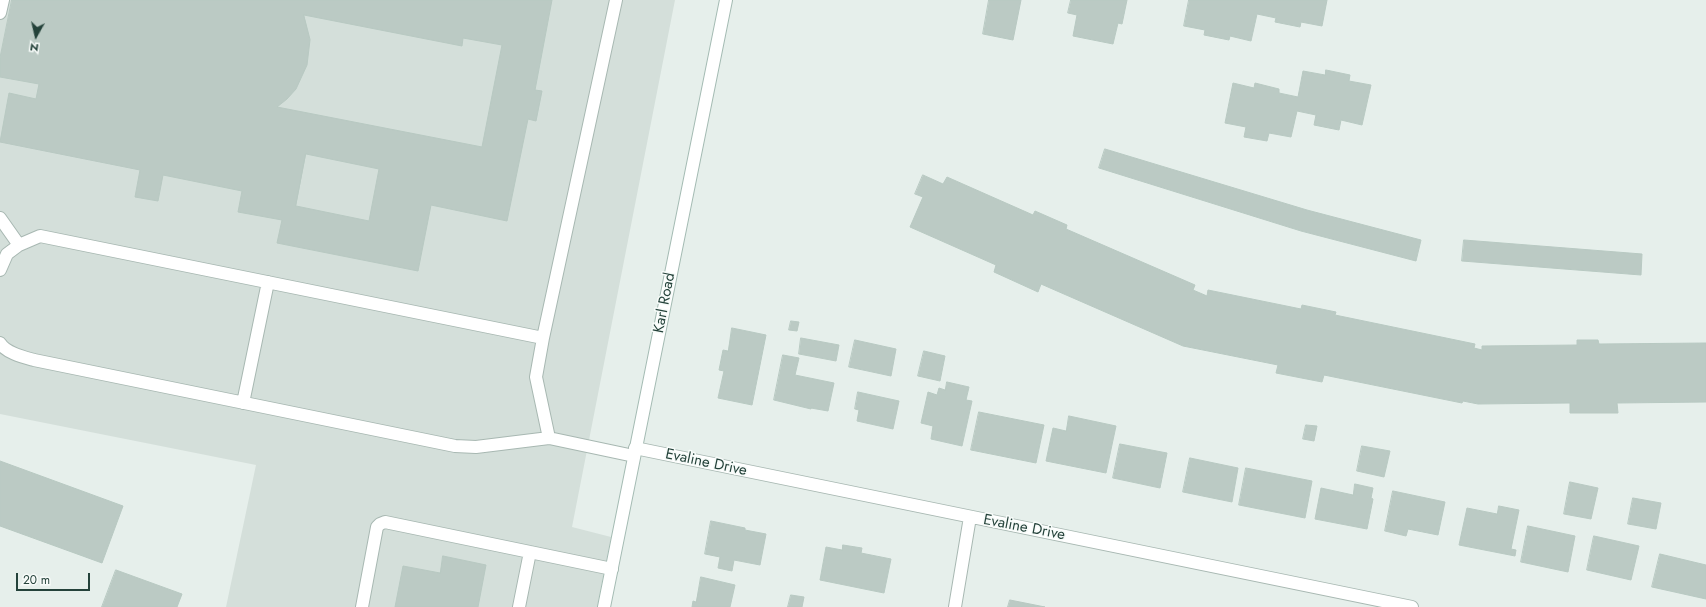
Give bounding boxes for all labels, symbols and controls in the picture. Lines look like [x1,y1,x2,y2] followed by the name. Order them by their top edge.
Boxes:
[16,16,56,56] north arrow
[29,39,40,56] text: N
[650,271,680,335] street label: Karl Road
[664,446,748,480] street label: Evaline Drive
[982,511,1066,545] street label: Evaline Drive
[18,565,92,591] scale bar
[23,571,50,589] text: 20 m

